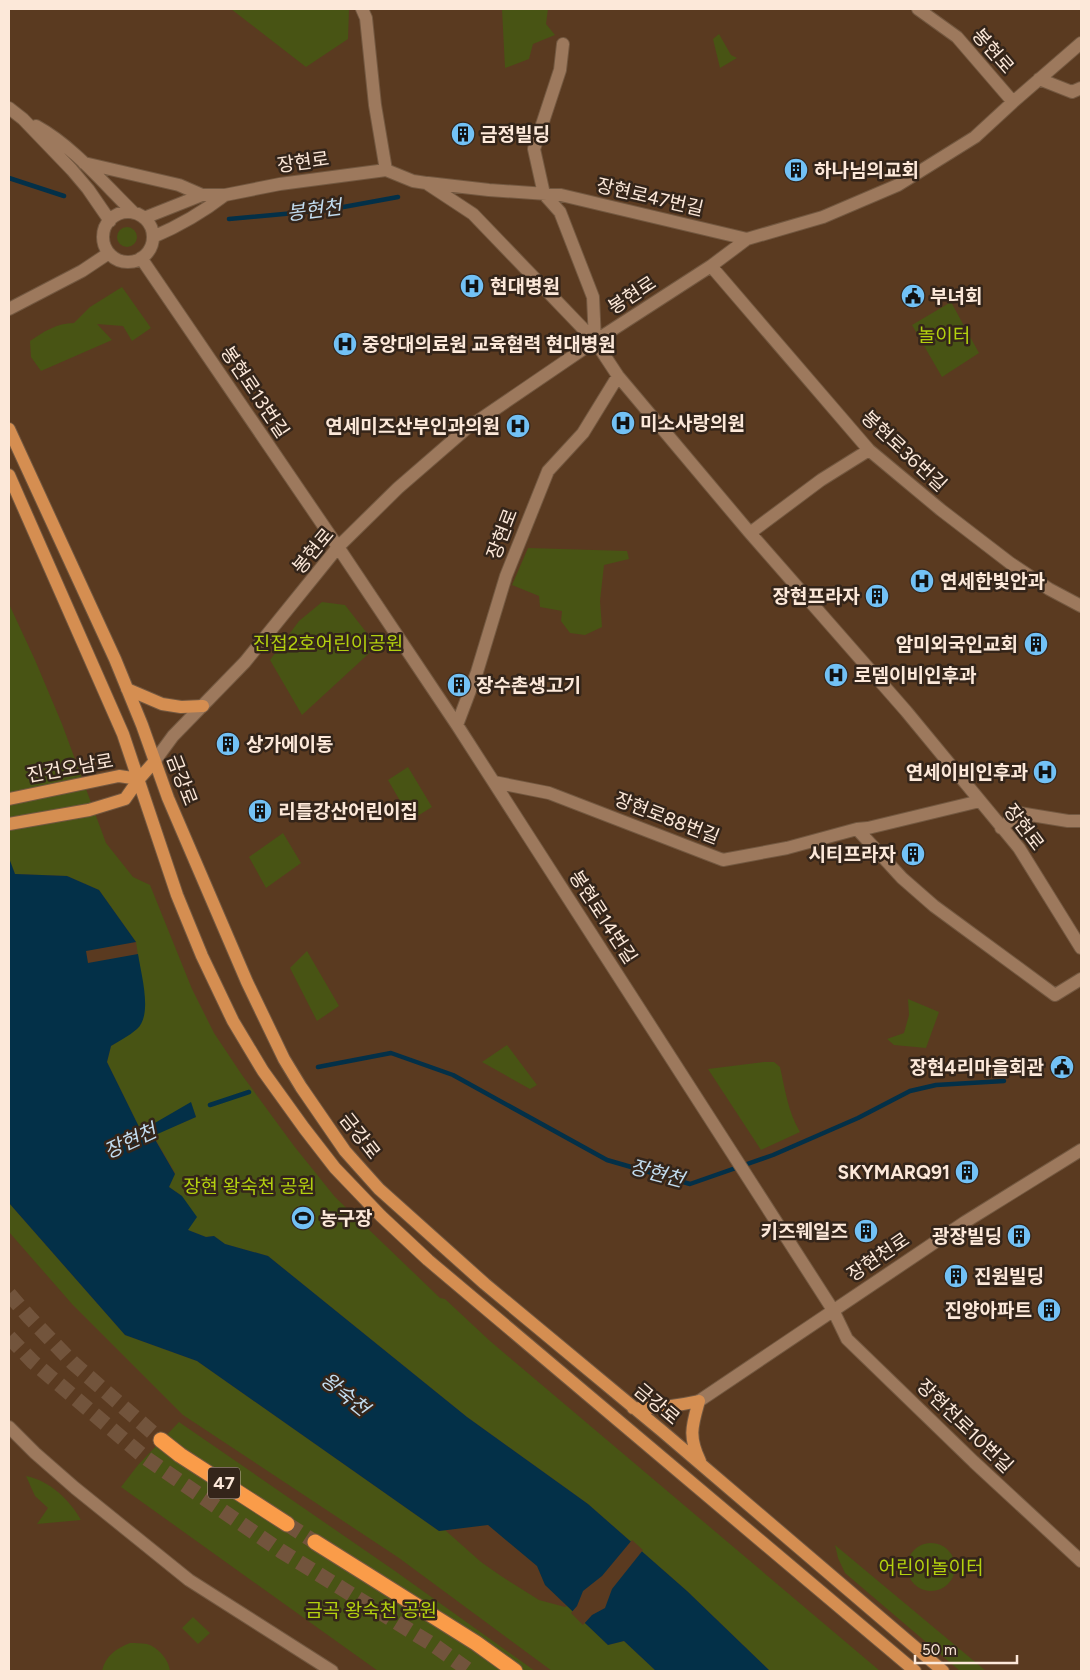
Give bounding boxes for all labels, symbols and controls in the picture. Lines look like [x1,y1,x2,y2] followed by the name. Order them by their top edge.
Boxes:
[967,24,1019,78] street label: 봉현로
[450,121,476,147] building icon: 금정빌딩
[480,123,550,146] place label: 금정빌딩
[275,147,331,177] street label: 장현로
[783,157,809,183] building icon: 하나님의교회
[814,159,919,182] place label: 하나님의교회
[594,173,706,221] street label: 장현로47번길
[285,194,345,225] water label: 봉현천
[604,271,660,319] street label: 봉현로
[459,273,485,299] hospital icon: 현대병원
[490,275,560,298] place label: 현대병원
[900,283,926,309] public building icon: 부녀회
[930,285,982,308] place label: 부녀회
[918,324,970,347] park label: 놀이터
[332,331,358,357] hospital icon: 중앙대의료원 교육협력 현대병원
[362,333,616,356] place label: 중앙대의료원 교육협력 현대병원
[216,342,294,442] street label: 봉현로13번길
[856,406,952,496] street label: 봉현로36번길
[610,410,636,436] hospital icon: 미소사랑의원
[640,412,745,435] place label: 미소사랑의원
[505,413,531,439] hospital icon: 연세미즈산부인과의원
[325,415,500,438] place label: 연세미즈산부인과의원
[482,505,522,563] street label: 장현로
[287,524,339,578] street label: 봉현로
[909,568,935,594] hospital icon: 연세한빛안과
[940,570,1045,593] place label: 연세한빛안과
[864,583,890,609] building icon: 장현프라자
[773,585,861,608] place label: 장현프라자
[1023,631,1049,657] building icon: 암미외국인교회
[253,632,403,655] park label: 진접2호어린이공원
[896,633,1018,656] place label: 암미외국인교회
[823,662,849,688] hospital icon: 로뎀이비인후과
[854,664,977,687] place label: 로뎀이비인후과
[446,672,472,698] building icon: 장수촌생고기
[476,674,581,697] place label: 장수촌생고기
[215,731,241,757] building icon: 상가에이동
[246,733,333,756] place label: 상가에이동
[25,749,115,787] street label: 진건오남로
[162,751,202,809] street label: 금강로
[1032,759,1058,785] hospital icon: 연세이비인후과
[906,761,1029,784] place label: 연세이비인후과
[611,787,723,849] street label: 장현로88번길
[247,798,273,824] building icon: 리틀강산어린이집
[999,799,1049,855] street label: 장현로
[278,800,418,823] place label: 리틀강산어린이집
[900,841,926,867] building icon: 시티프라자
[809,843,897,866] place label: 시티프라자
[564,866,642,968] street label: 봉현로14번길
[1049,1054,1075,1080] public building icon: 장현4리마을회관
[910,1056,1045,1079] place label: 장현4리마을회관
[335,1108,385,1164] street label: 금강로
[100,1117,162,1164] water label: 장현천
[627,1154,689,1192] water label: 장현천
[954,1159,980,1185] building icon: SKYMARQ91
[837,1161,950,1184] place label: SKYMARQ91
[183,1175,315,1198] park label: 장현 왕숙천 공원
[290,1205,316,1231] sports icon: 농구장
[320,1207,372,1230] place label: 농구장
[853,1218,879,1244] building icon: 키즈웨일즈
[761,1220,848,1243] place label: 키즈웨일즈
[1006,1223,1032,1249] building icon: 광장빌딩
[932,1225,1002,1248] place label: 광장빌딩
[843,1228,913,1286] street label: 장현천로
[943,1263,969,1289] building icon: 진원빌딩
[974,1265,1044,1288] place label: 진원빌딩
[1036,1297,1062,1323] building icon: 진양아파트
[945,1299,1032,1322] place label: 진양아파트
[316,1367,376,1422] water label: 왕숙천
[912,1374,1018,1478] street label: 장현천로10번길
[630,1378,684,1430] street label: 금강로
[208,1468,240,1499] road number: 47
[879,1556,983,1579] park label: 어린이놀이터
[305,1599,437,1622] park label: 금곡 왕숙천 공원
[915,1632,1018,1664] scale bar
[922,1641,957,1659] text: 50 m

